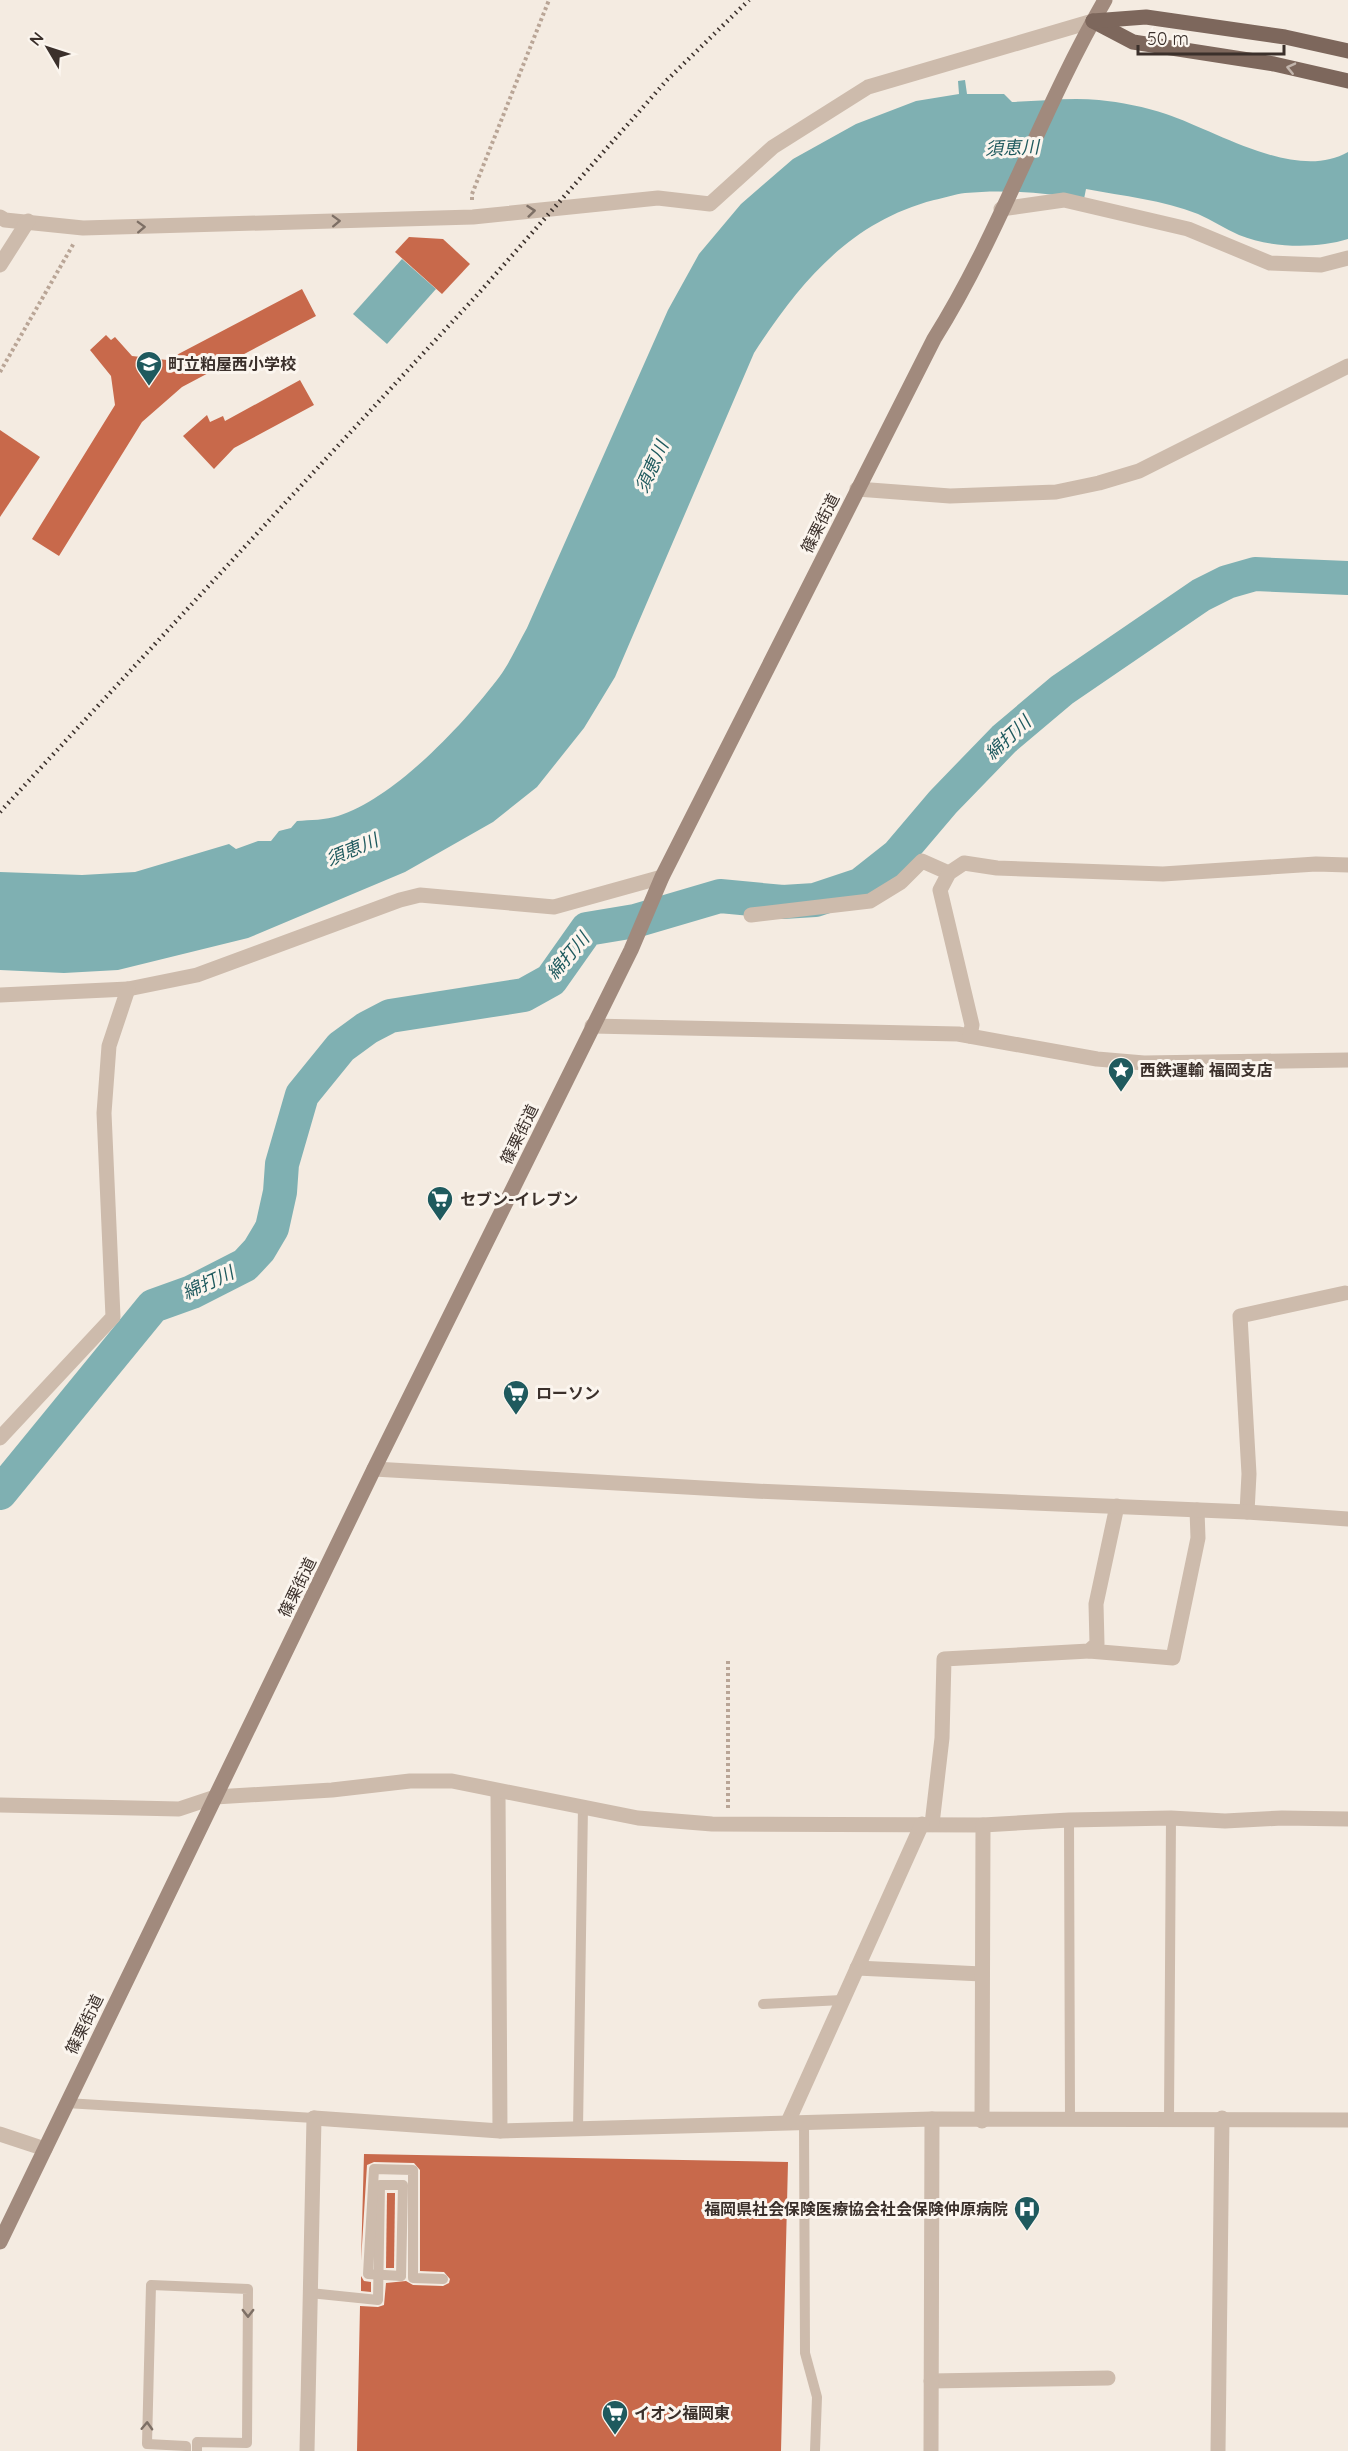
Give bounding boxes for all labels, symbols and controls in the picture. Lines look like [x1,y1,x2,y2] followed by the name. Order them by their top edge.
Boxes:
[18,18,78,78] north arrow
[1138,18,1284,56] scale bar
[1147,27,1189,50] text: 50 m
[25,28,48,49] text: N
[1286,63,1296,76] one-way arrow
[985,135,1041,160] water label: 須恵川
[527,205,536,218] one-way arrow
[331,214,340,227] one-way arrow
[137,220,146,233] one-way arrow
[134,349,164,387] school or university icon: 町立粕屋西小学校
[168,354,296,374] place label: 町立粕屋西小学校
[630,436,674,496] water label: 須恵川
[797,490,843,556] street label: 篠栗街道
[980,709,1037,764] water label: 綿打川
[322,828,383,871] water label: 須恵川
[541,926,595,984] water label: 綿打川
[1106,1055,1136,1093] place icon: 西鉄運輸 福岡支店
[1140,1060,1272,1080] place label: 西鉄運輸 福岡支店
[496,1101,542,1167] street label: 篠栗街道
[425,1184,455,1222] supermarket icon: セブン-イレブン
[460,1189,578,1209] place label: セブン-イレブン
[178,1260,239,1304] water label: 綿打川
[501,1378,531,1416] supermarket icon: ローソン
[536,1383,600,1403] place label: ローソン
[274,1554,320,1620] street label: 篠栗街道
[61,1991,107,2057] street label: 篠栗街道
[1012,2194,1042,2232] hospital icon: 福岡県社会保険医療協会社会保険仲原病院
[704,2199,1008,2219] place label: 福岡県社会保険医療協会社会保険仲原病院
[242,2309,254,2318] one-way arrow
[600,2398,630,2436] supermarket icon: イオン福岡東
[634,2403,730,2423] place label: イオン福岡東
[141,2421,154,2430] one-way arrow

